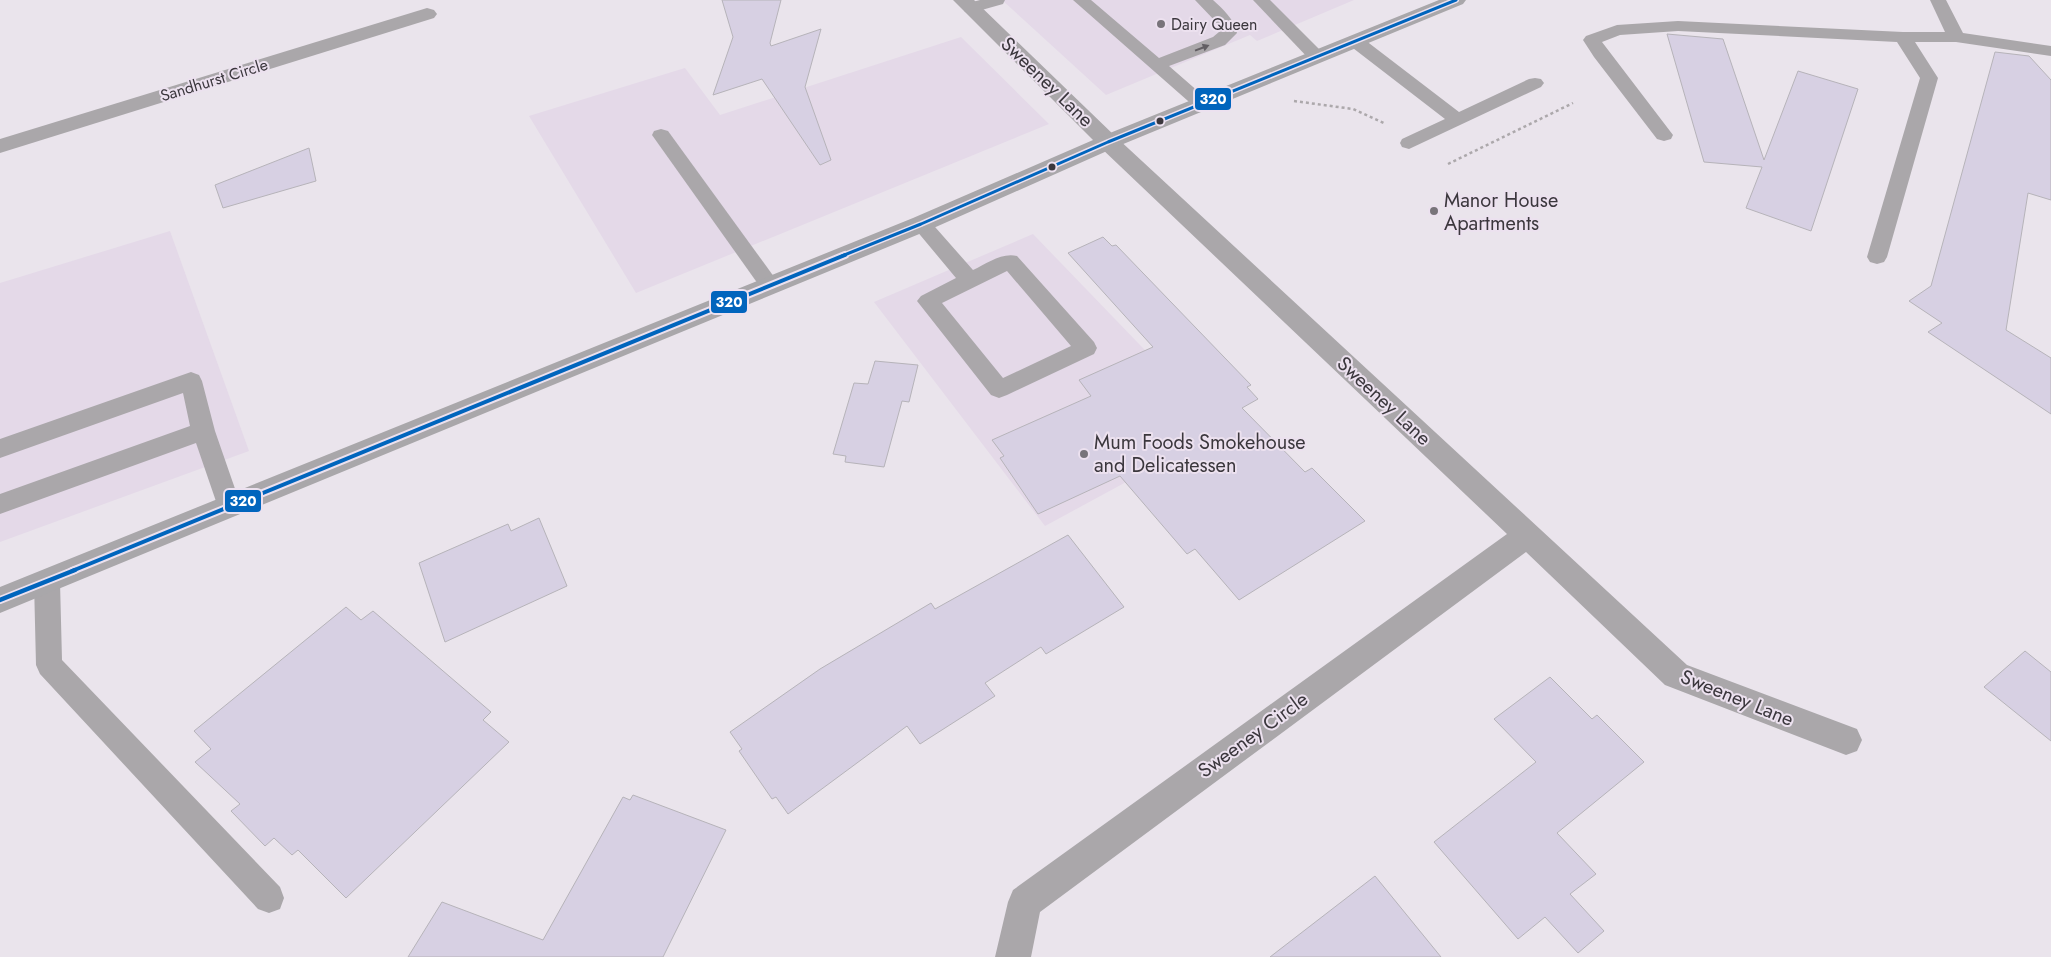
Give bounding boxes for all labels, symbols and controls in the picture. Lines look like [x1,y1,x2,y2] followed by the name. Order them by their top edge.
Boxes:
[1171,13,1257,36] place label: Dairy Queen
[1155,18,1167,30] marker: Dairy Queen
[994,30,1100,134] street label: Sweeney Lane
[1195,44,1210,52] one-way arrow
[157,53,271,107] street label: Sandhurst Circle
[1194,87,1232,111] line badge: 320
[1199,89,1227,109] text: 320
[1155,116,1165,126] unlabelled marker
[1047,162,1057,172] unlabelled marker
[1444,186,1558,238] place label: Manor House Apartments
[1428,205,1440,217] marker: Manor House Apartments
[710,290,748,314] line badge: 320
[715,292,743,312] text: 320
[1330,350,1438,452] street label: Sweeney Lane
[1094,428,1306,480] place label: Mum Foods Smokehouse and Delicatessen
[1078,448,1090,460] marker: Mum Foods Smokehouse and Delicatessen
[224,489,262,513] line badge: 320
[229,491,257,511] text: 320
[1676,662,1798,734] street label: Sweeney Lane
[1192,685,1314,785] street label: Sweeney Circle

